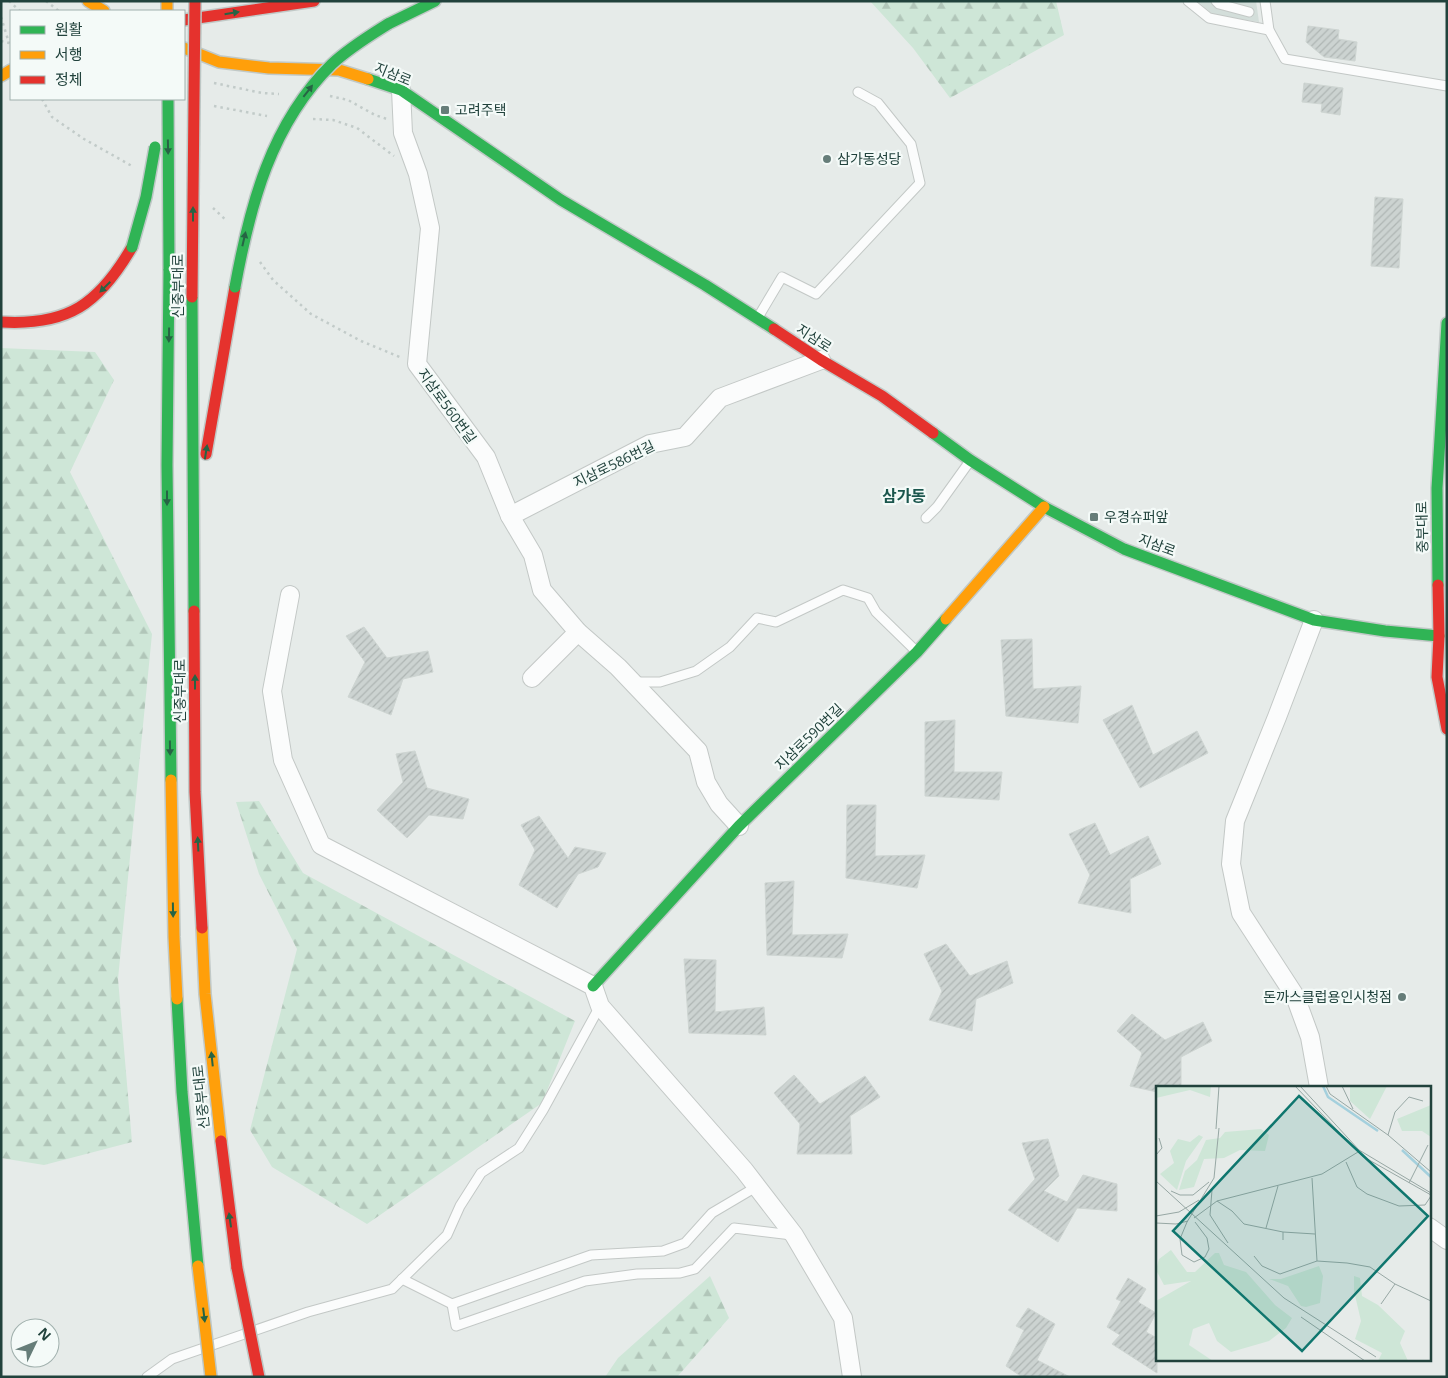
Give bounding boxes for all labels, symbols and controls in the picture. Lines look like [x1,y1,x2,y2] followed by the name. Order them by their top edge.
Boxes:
[224,9,240,17] one-way arrow
[10,10,185,100] legend
[55,19,83,39] text: 원활
[55,44,83,64] text: 서행
[372,57,415,90] street label: 지삼로
[55,69,83,89] text: 정체
[303,85,313,98] one-way arrow
[455,100,507,119] place label: 고려주택
[439,104,451,116] marker: 고려주택
[164,140,172,156] one-way arrow
[837,149,902,168] place label: 삼가동성당
[821,153,833,165] marker: 삼가동성당
[189,205,197,221] one-way arrow
[240,232,248,247] one-way arrow
[168,254,187,318] street label: 신중부대로
[99,281,111,293] one-way arrow
[793,319,836,356] street label: 지삼로
[164,328,172,344] one-way arrow
[414,364,481,447] street label: 지삼로560번길
[570,436,658,491] street label: 지삼로586번길
[203,443,211,459] one-way arrow
[882,485,926,507] district label: 삼가동
[163,490,171,506] one-way arrow
[1412,501,1431,553] street label: 중부대로
[1104,507,1169,526] place label: 우경슈퍼앞
[1088,511,1100,523] marker: 우경슈퍼앞
[1136,529,1179,560] street label: 지삼로
[170,659,189,723] street label: 신중부대로
[190,673,198,689] one-way arrow
[770,699,847,774] street label: 지삼로590번길
[166,740,174,756] one-way arrow
[193,836,201,852] one-way arrow
[169,902,177,918] one-way arrow
[1263,987,1392,1006] place label: 돈까스클럽용인시청점
[1396,991,1408,1003] marker: 돈까스클럽용인시청점
[208,1050,216,1066] one-way arrow
[188,1064,213,1130] street label: 신중부대로
[1156,1086,1430,1360] inset map
[226,1212,234,1228] one-way arrow
[200,1307,208,1323] one-way arrow
[10,1318,60,1368] north arrow
[34,1323,56,1344] text: N

